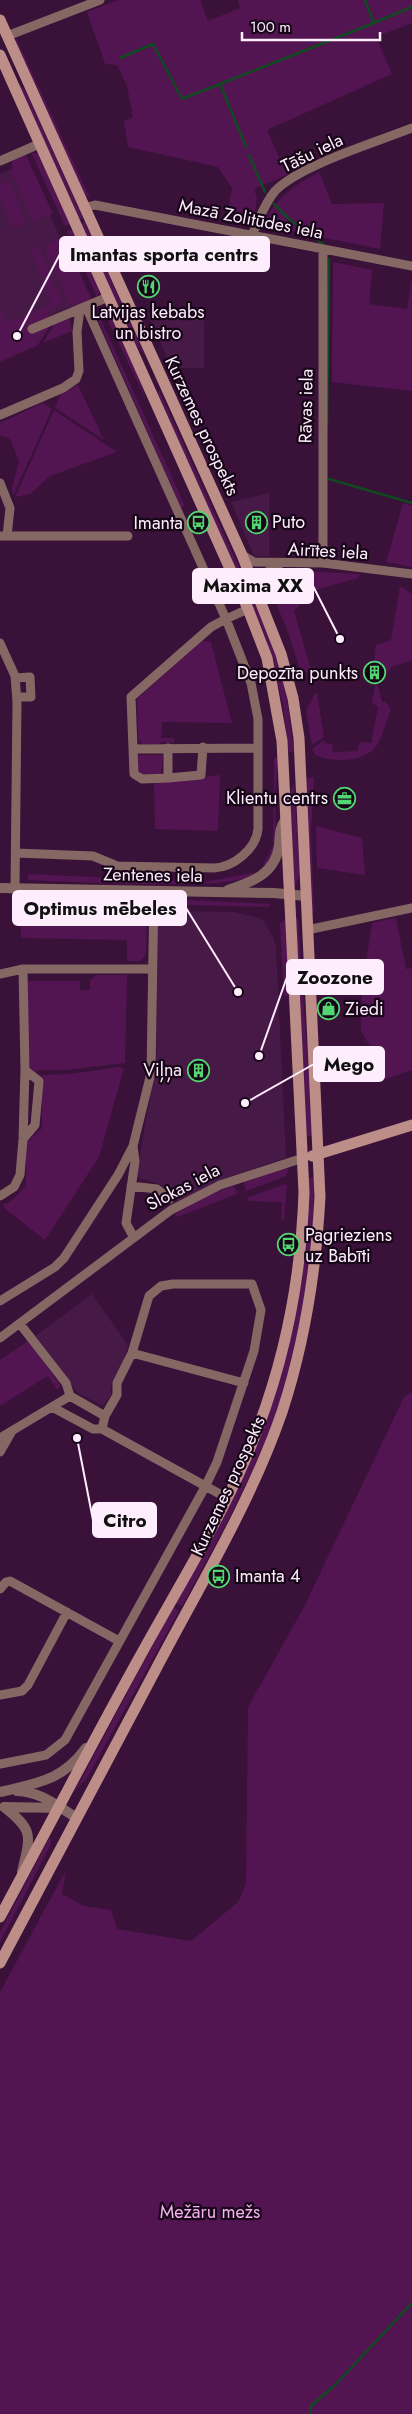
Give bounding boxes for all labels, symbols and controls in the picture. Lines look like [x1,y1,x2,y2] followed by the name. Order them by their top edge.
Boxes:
[242,10,380,42] scale bar
[250,16,291,38] text: 100 m
[277,127,347,179] street label: Tāšu iela
[177,192,325,246] street label: Mazā Zolitūdes iela
[60,237,269,271] callout: Imantas sporta centrs
[70,241,259,268] text: Imantas sporta centrs
[136,275,160,299] restaurant icon: Latvijas kebabs un bistro
[92,299,204,346] place label: Latvijas kebabs un bistro
[158,352,246,500] street label: Kurzemes prospekts
[292,368,320,444] street label: Rāvas iela
[272,509,305,535] place label: Puto
[133,510,183,536] place label: Imanta
[244,510,268,534] building icon: Puto
[187,511,211,535] bus stop icon: Imanta
[287,536,369,566] street label: Airītes iela
[193,569,313,603] callout: Maxima XX
[203,572,303,599] text: Maxima XX
[237,660,358,686] place label: Depozīta punkts
[362,661,386,685] building icon: Depozīta punkts
[226,785,328,811] place label: Klientu centrs
[332,786,356,810] office icon: Klientu centrs
[103,861,203,889] street label: Zentenes iela
[13,891,186,925] callout: Optimus mēbeles
[23,895,177,922] text: Optimus mēbeles
[287,960,383,994] callout: Zoozone
[297,964,373,991] text: Zoozone
[345,996,384,1022] place label: Ziedi
[317,997,341,1021] shop icon: Ziedi
[314,1047,384,1081] callout: Mego
[324,1051,374,1078] text: Mego
[143,1057,182,1083] place label: Viļņa
[186,1058,210,1082] building icon: Viļņa
[142,1157,224,1217] street label: Slokas iela
[305,1222,392,1269] place label: Pagrieziens uz Babīti
[277,1233,301,1257] bus stop icon: Pagrieziens uz Babīti
[184,1412,272,1560] street label: Kurzemes prospekts
[93,1503,156,1537] callout: Citro
[103,1507,147,1534] text: Citro
[235,1563,300,1589] place label: Imanta 4
[207,1564,231,1588] bus stop icon: Imanta 4
[160,2199,260,2225] park label: Mežāru mežs

